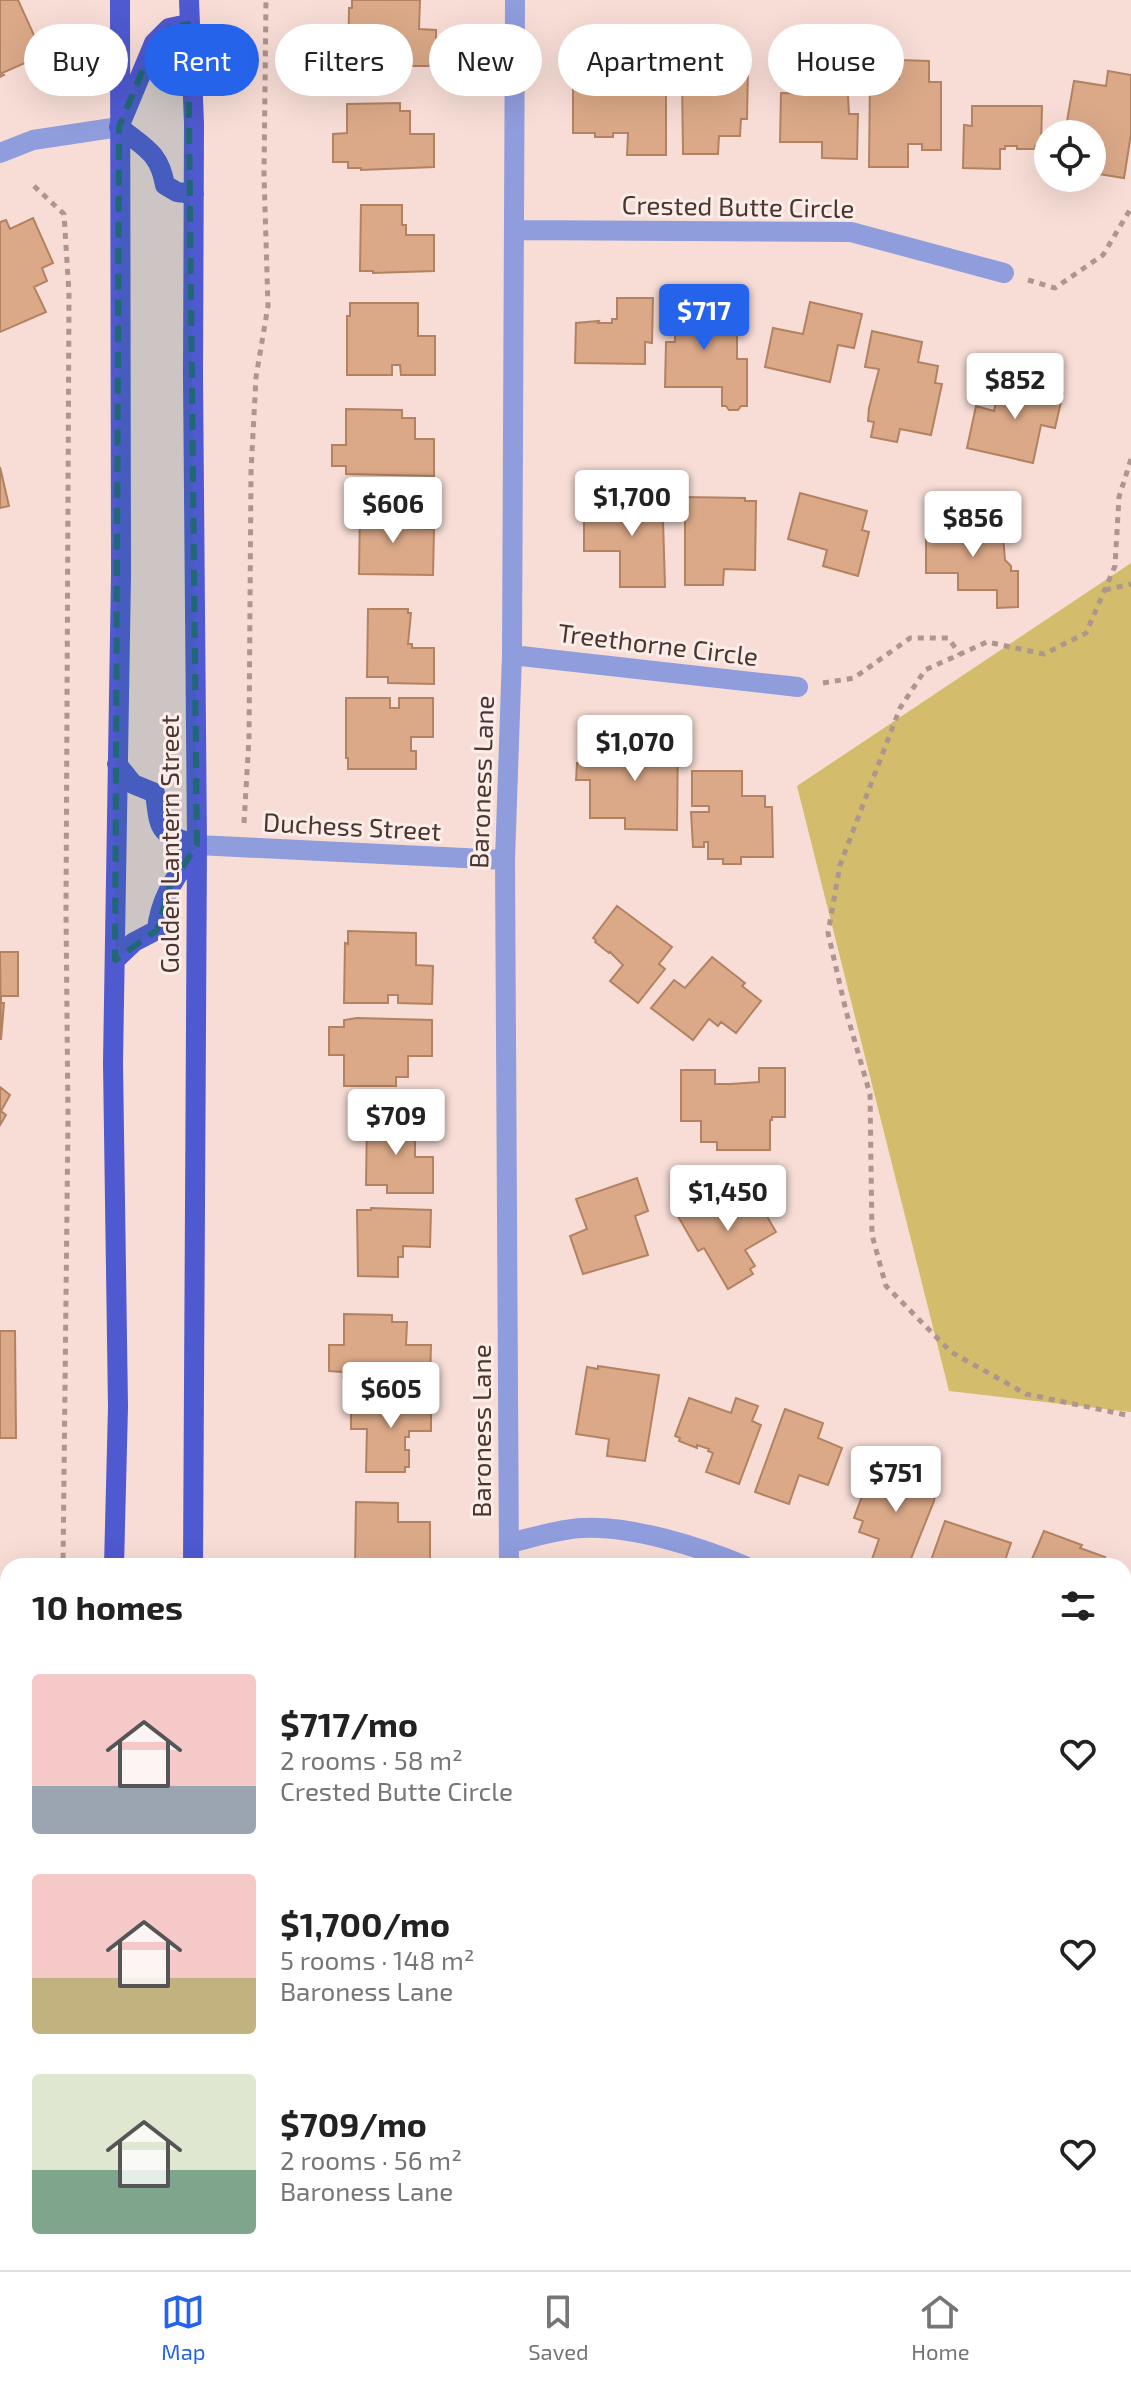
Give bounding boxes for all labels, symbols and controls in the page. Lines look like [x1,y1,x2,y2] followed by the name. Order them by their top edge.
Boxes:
[24,24,128,96] chip: Buy
[144,24,259,96] chip: Rent
[275,24,413,96] chip: Filters
[429,24,542,96] chip: New
[558,24,752,96] chip: Apartment
[768,24,904,96] chip: House
[1034,120,1106,192] map controls
[1034,120,1106,192] button: locate
[621,188,855,223] street label: Crested Butte Circle
[657,284,751,352] pin: $717
[677,294,731,325] text: $717
[968,353,1062,421] pin: $852
[985,363,1045,394] text: $852
[567,470,697,538] pin: $1,700
[346,477,440,545] pin: $606
[593,480,671,511] text: $1,700
[362,487,424,518] text: $606
[926,491,1020,559] pin: $856
[943,501,1003,532] text: $856
[556,616,760,671] street label: Treethorne Circle
[462,695,499,869] street label: Baroness Lane
[153,715,184,973] street label: Golden Lantern Street
[570,715,700,783] pin: $1,070
[595,725,675,756] text: $1,070
[262,805,442,846] street label: Duchess Street
[349,1089,443,1157] pin: $709
[366,1099,426,1130] text: $709
[663,1165,793,1233] pin: $1,450
[688,1175,768,1206] text: $1,450
[465,1344,496,1518] street label: Baroness Lane
[344,1362,438,1430] pin: $605
[360,1372,422,1403] text: $605
[849,1446,943,1514] pin: $751
[869,1456,923,1487] text: $751
[1056,1584,1100,1628] icon: filters
[32,1586,183,1627] text: 10 homes
[280,1703,418,1744] text: $717/mo
[96,1706,192,1802] icon: home
[1056,1732,1100,1776] icon: heart
[280,1744,463,1775] text: 2 rooms · 58 m²
[280,1775,513,1806] text: Crested Butte Circle
[280,1903,450,1944] text: $1,700/mo
[96,1906,192,2002] icon: home
[1056,1932,1100,1976] icon: heart
[280,1944,475,1975] text: 5 rooms · 148 m²
[280,1975,453,2006] text: Baroness Lane
[280,2103,427,2144] text: $709/mo
[96,2106,192,2202] icon: home
[1056,2132,1100,2176] icon: heart
[280,2144,462,2175] text: 2 rooms · 56 m²
[280,2175,453,2206] text: Baroness Lane
[161,2290,206,2364] tab: Map
[528,2290,589,2364] tab: Saved
[911,2290,970,2364] tab: Home

